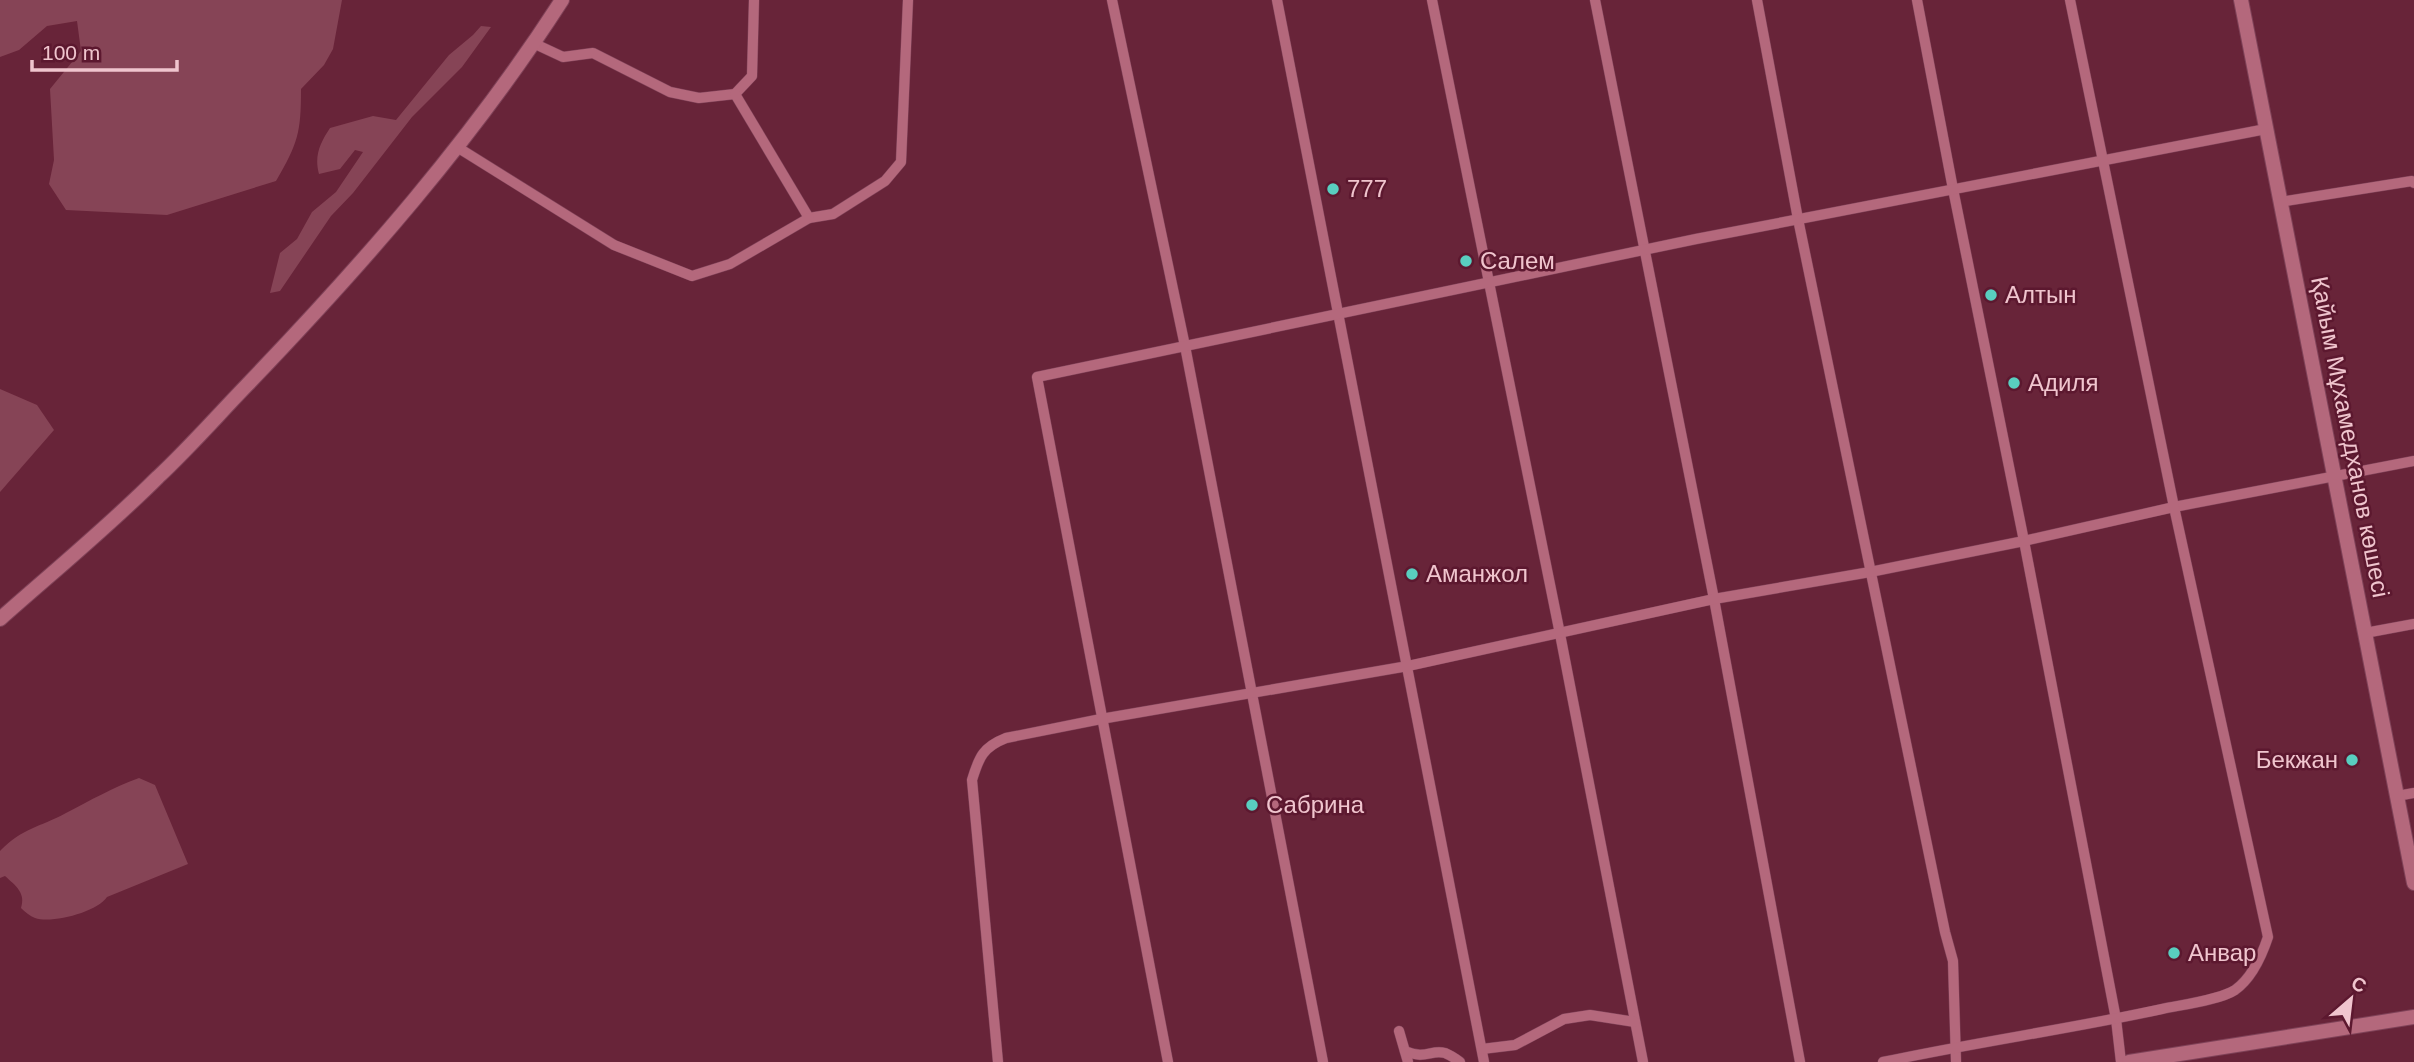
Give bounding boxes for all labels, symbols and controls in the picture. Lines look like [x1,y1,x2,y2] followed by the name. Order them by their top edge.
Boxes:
[32,28,177,72] scale bar
[42,41,100,64] text: 100 m
[1347,175,1387,202] place label: 777
[1325,181,1341,197] marker: 777
[1480,247,1555,274] place label: Салем
[1458,253,1474,269] marker: Салем
[2306,274,2395,600] street label: Қайым Мұхамедханов көшесі
[2005,281,2077,308] place label: Алтын
[1983,287,1999,303] marker: Алтын
[2028,369,2098,396] place label: Адиля
[2006,375,2022,391] marker: Адиля
[1426,560,1528,587] place label: Аманжол
[1404,566,1420,582] marker: Аманжол
[2256,746,2338,773] place label: Бекжан
[2344,752,2360,768] marker: Бекжан
[1266,791,1365,818] place label: Сабрина
[1244,797,1260,813] marker: Сабрина
[2188,939,2256,966] place label: Анвар
[2166,945,2182,961] marker: Анвар
[2316,964,2386,1034] north arrow
[2348,972,2370,997] text: С

